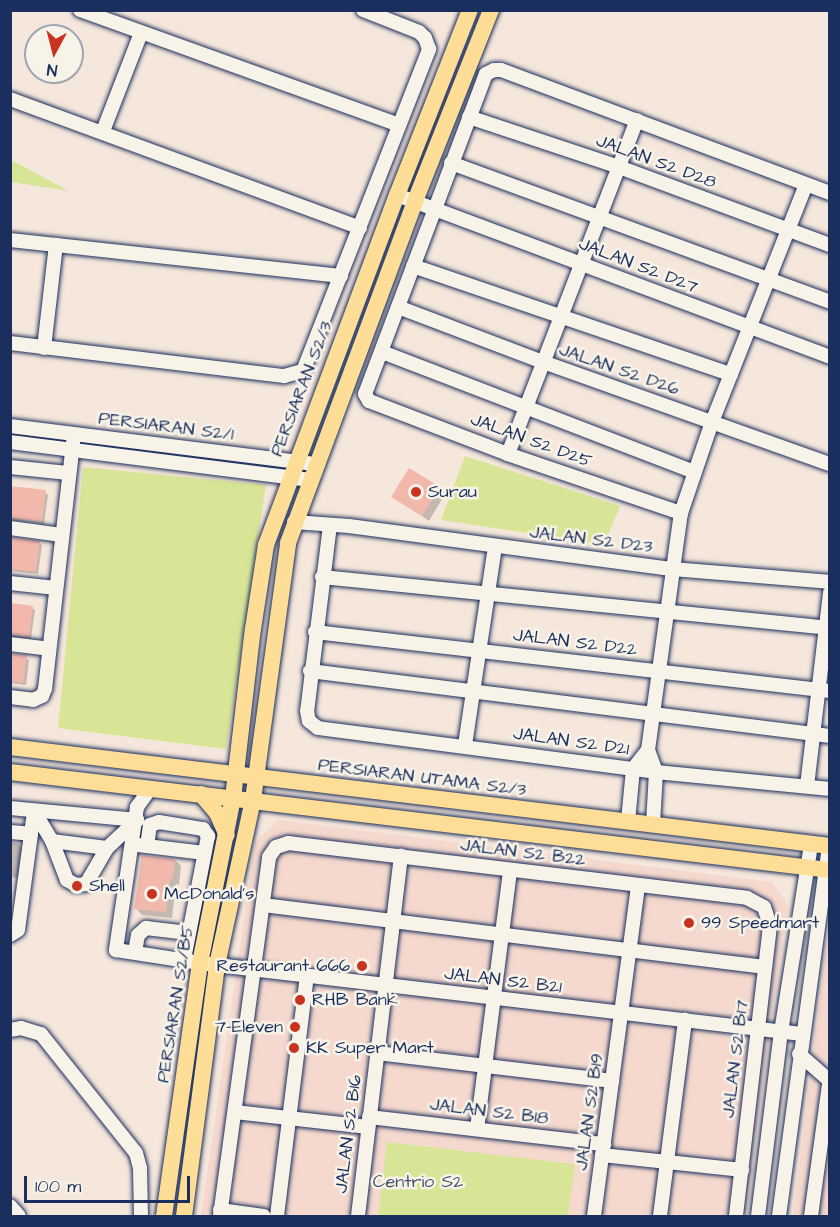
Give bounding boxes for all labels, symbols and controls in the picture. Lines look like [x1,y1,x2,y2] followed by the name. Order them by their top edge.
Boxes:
[24,24,84,84] north arrow
[46,58,58,81] text: N
[593,130,719,194] street label: JALAN S2 D28
[575,233,701,299] street label: JALAN S2 D27
[266,318,338,460] street label: PERSIARAN S2/3
[556,339,682,401] street label: JALAN S2 D26
[97,408,235,446] street label: PERSIARAN S2/1
[467,409,595,473] street label: JALAN S2 D25
[428,481,477,503] place label: Surau
[409,485,423,499] marker: Surau
[528,522,654,558] street label: JALAN S2 D23
[512,625,638,661] street label: JALAN S2 D22
[512,723,630,761] street label: JALAN S2 D21
[317,755,527,801] street label: PERSIARAN UTAMA S2/3
[459,835,587,871] street label: JALAN S2 B22
[89,875,125,897] place label: Shell
[70,879,84,893] marker: Shell
[164,883,254,905] place label: McDonald's
[145,887,159,901] marker: McDonald's
[701,912,819,934] place label: 99 Speedmart
[682,916,696,930] marker: 99 Speedmart
[153,924,199,1084] street label: PERSIARAN S2/B5
[216,955,350,977] place label: Restaurant 666
[355,959,369,973] marker: Restaurant 666
[443,963,563,999] street label: JALAN S2 B21
[312,989,398,1011] place label: RHB Bank
[293,993,307,1007] marker: RHB Bank
[718,999,754,1119] street label: JALAN S2 B17
[215,1016,283,1038] place label: 7-Eleven
[288,1020,302,1034] marker: 7-Eleven
[306,1037,434,1059] place label: KK Super Mart
[287,1041,301,1055] marker: KK Super Mart
[571,1052,609,1172] street label: JALAN S2 B19
[331,1074,367,1194] street label: JALAN S2 B16
[428,1094,550,1130] street label: JALAN S2 B18
[27,1164,194,1202] scale bar
[373,1171,463,1193] park label: Centrio S2
[35,1174,81,1199] text: 100 m

